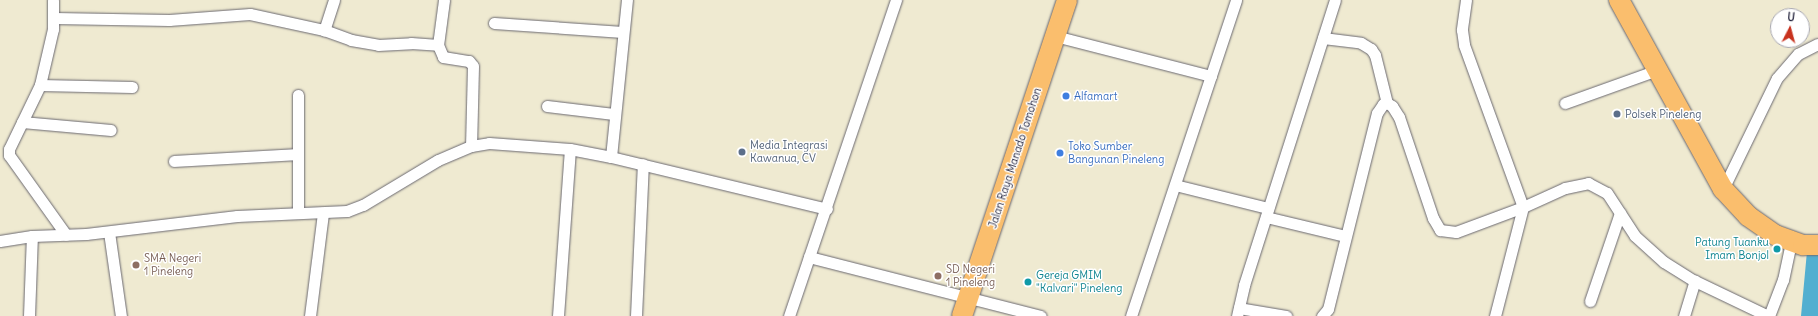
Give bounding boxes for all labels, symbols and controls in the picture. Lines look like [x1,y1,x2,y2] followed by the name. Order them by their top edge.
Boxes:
[1770,8,1810,48] north arrow
[1787,10,1796,24] text: U
[986,86,1044,230] street label: Jalan Raya Manado Tomohon
[1074,89,1117,103] place label: Alfamart
[1061,91,1071,101] marker: Alfamart
[1625,107,1701,121] place label: Polsek Pineleng
[1612,109,1622,119] marker: Polsek Pineleng
[750,139,827,165] place label: Media Integrasi Kawanua, CV
[1068,140,1164,166] place label: Toko Sumber Bangunan Pineleng
[737,147,747,157] marker: Media Integrasi Kawanua, CV
[1055,148,1065,158] marker: Toko Sumber Bangunan Pineleng
[1695,236,1769,262] place label: Patung Tuanku Imam Bonjol
[1772,244,1782,254] marker: Patung Tuanku Imam Bonjol
[144,252,201,278] place label: SMA Negeri 1 Pineleng
[131,260,141,270] marker: SMA Negeri 1 Pineleng
[946,263,995,289] place label: SD Negeri 1 Pineleng
[1036,269,1122,295] place label: Gereja GMIM "Kalvari" Pineleng
[933,271,943,281] marker: SD Negeri 1 Pineleng
[1023,277,1033,287] marker: Gereja GMIM "Kalvari" Pineleng

